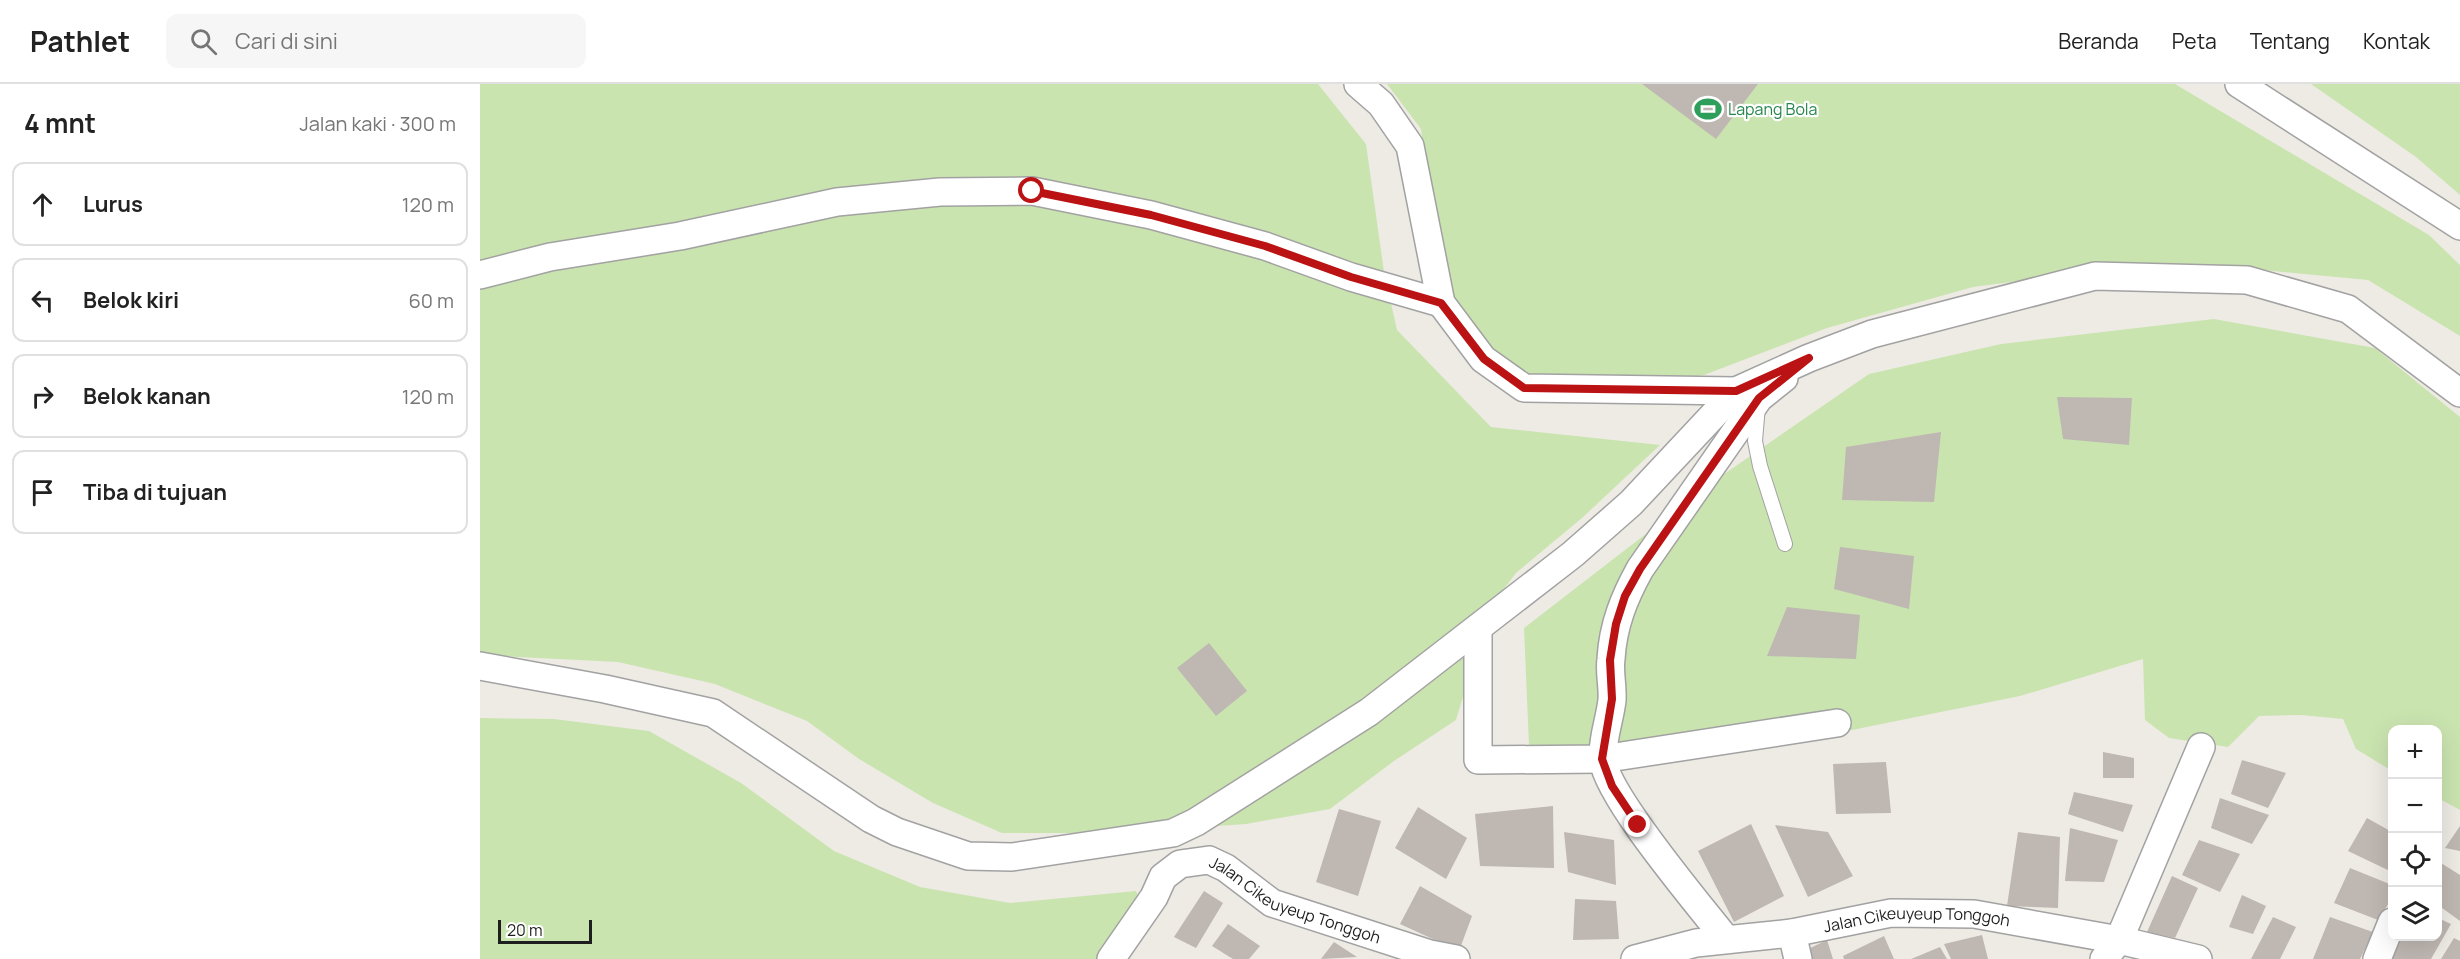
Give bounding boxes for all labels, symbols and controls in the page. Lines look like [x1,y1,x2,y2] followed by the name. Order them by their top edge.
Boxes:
[166,14,586,68] search box
[30,22,130,60] text: Pathlet
[187,25,220,58] icon: search
[235,26,338,56] text: Cari di sini
[2058,27,2139,55] text: Beranda
[2172,27,2217,55] text: Peta
[2250,27,2330,55] text: Tentang
[2363,27,2430,55] text: Kontak
[1693,94,1723,124] sports icon: Lapang Bola
[1728,98,1818,120] place label: Lapang Bola
[24,105,96,141] text: 4 mnt
[299,110,456,137] text: Jalan kaki · 300 m
[1018,177,1044,203] route start
[26,188,59,221] icon: ahead
[83,189,143,219] text: Lurus
[402,191,454,218] text: 120 m
[26,284,59,317] icon: left
[83,285,179,315] text: Belok kiri
[408,287,454,314] text: 60 m
[26,380,59,413] icon: right
[83,381,211,411] text: Belok kanan
[402,383,454,410] text: 120 m
[26,476,59,509] icon: arrive
[83,477,227,507] text: Tiba di tujuan
[2388,725,2442,941] map controls
[2388,725,2442,779] button: +
[2388,779,2442,833] button: −
[1624,811,1650,837] route end
[2388,833,2442,887] button: locate
[1206,851,1383,948] street label: Jalan Cikeuyeup Tonggoh
[2388,887,2442,941] button: layers
[1821,902,2012,937] street label: Jalan Cikeuyeup Tonggoh
[498,917,592,944] scale bar
[507,919,543,941] text: 20 m

